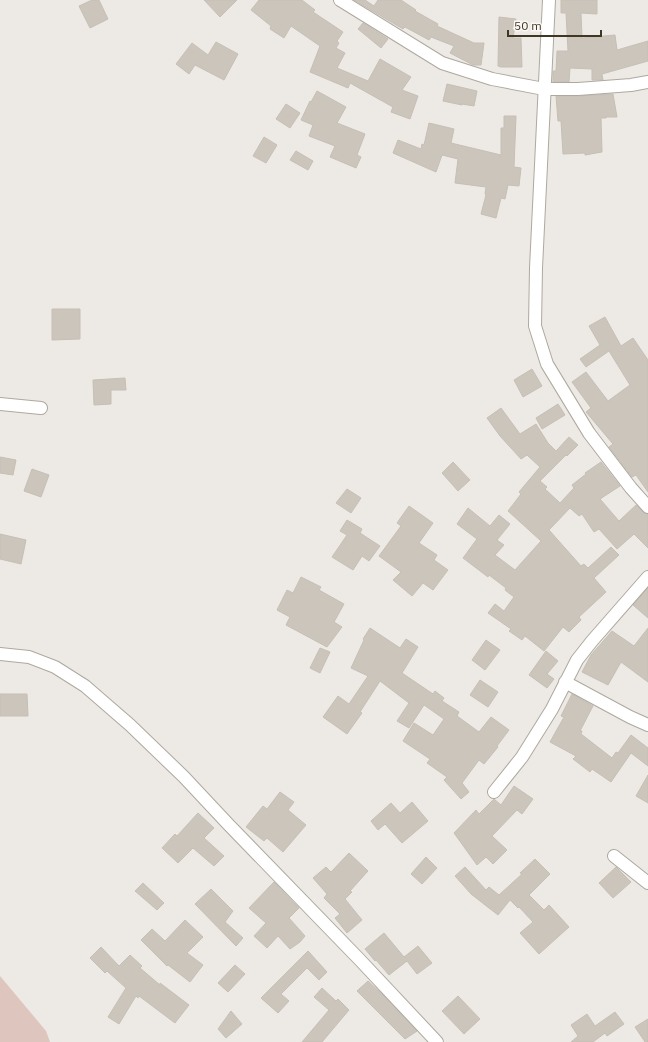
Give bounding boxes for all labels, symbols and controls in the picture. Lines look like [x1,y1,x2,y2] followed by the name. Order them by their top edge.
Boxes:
[508,12,601,38] scale bar
[514,18,542,33] text: 50 m

